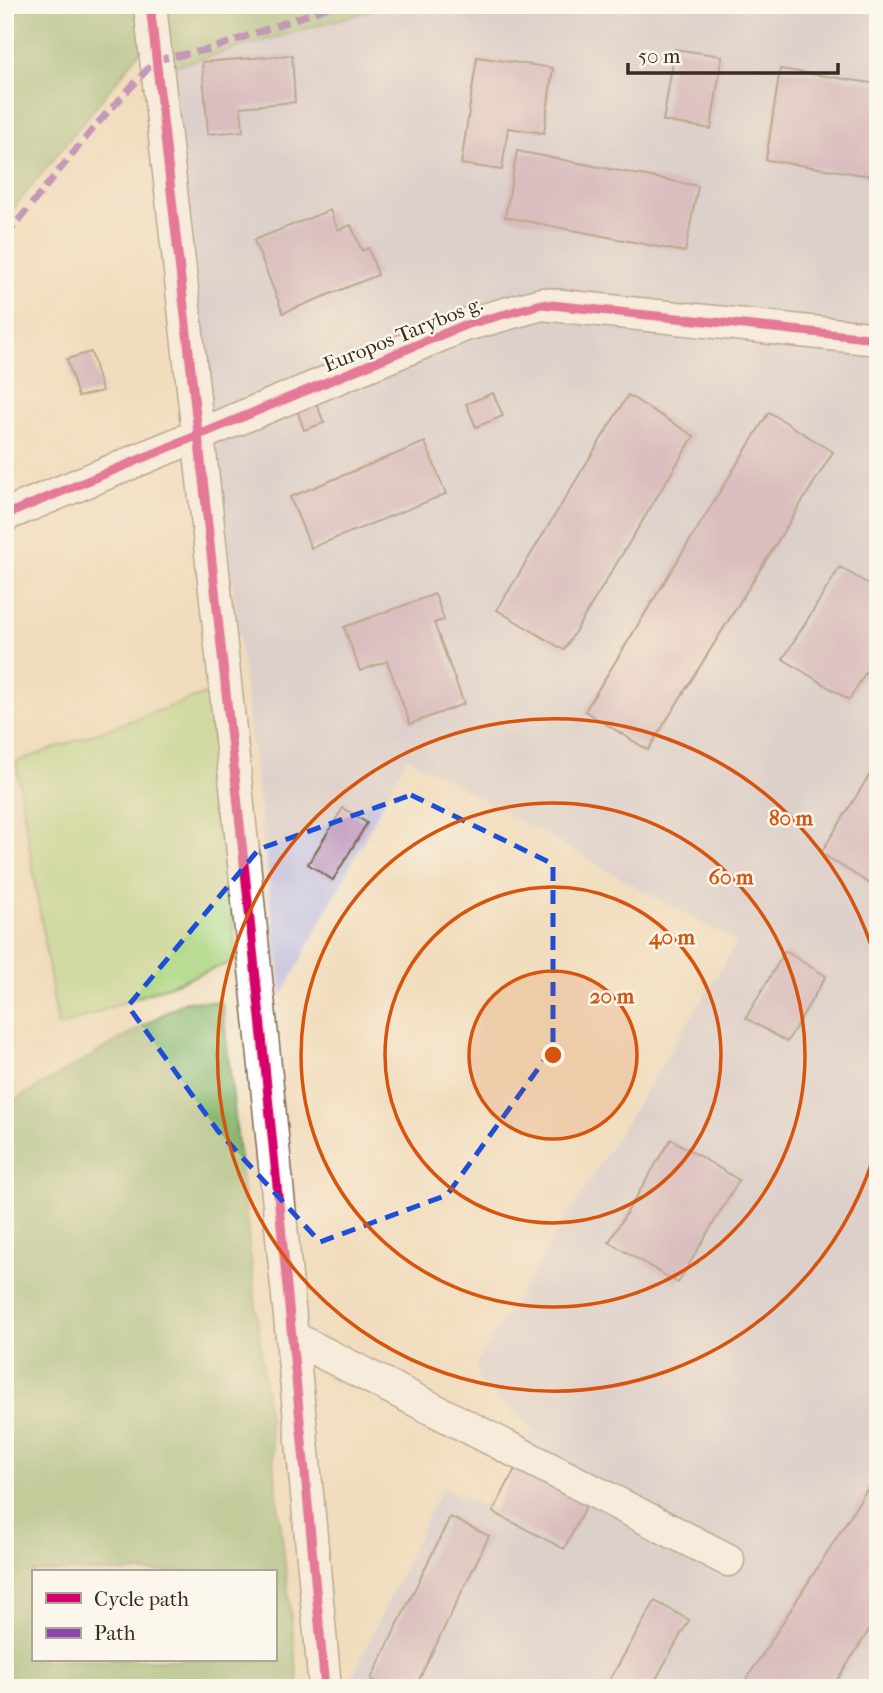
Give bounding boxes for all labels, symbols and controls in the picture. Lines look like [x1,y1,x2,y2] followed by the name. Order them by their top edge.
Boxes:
[628,32,838,76] scale bar
[638,44,681,68] text: 50 m
[320,291,486,377] street label: Europos Tarybos g.
[769,806,814,830] text: 80 m
[709,865,754,889] text: 60 m
[648,925,696,950] text: 40 m
[590,984,635,1008] text: 20 m
[541,1043,565,1067] centre of rings
[32,1570,276,1662] legend
[94,1587,189,1611] text: Cycle path
[94,1621,136,1645] text: Path

